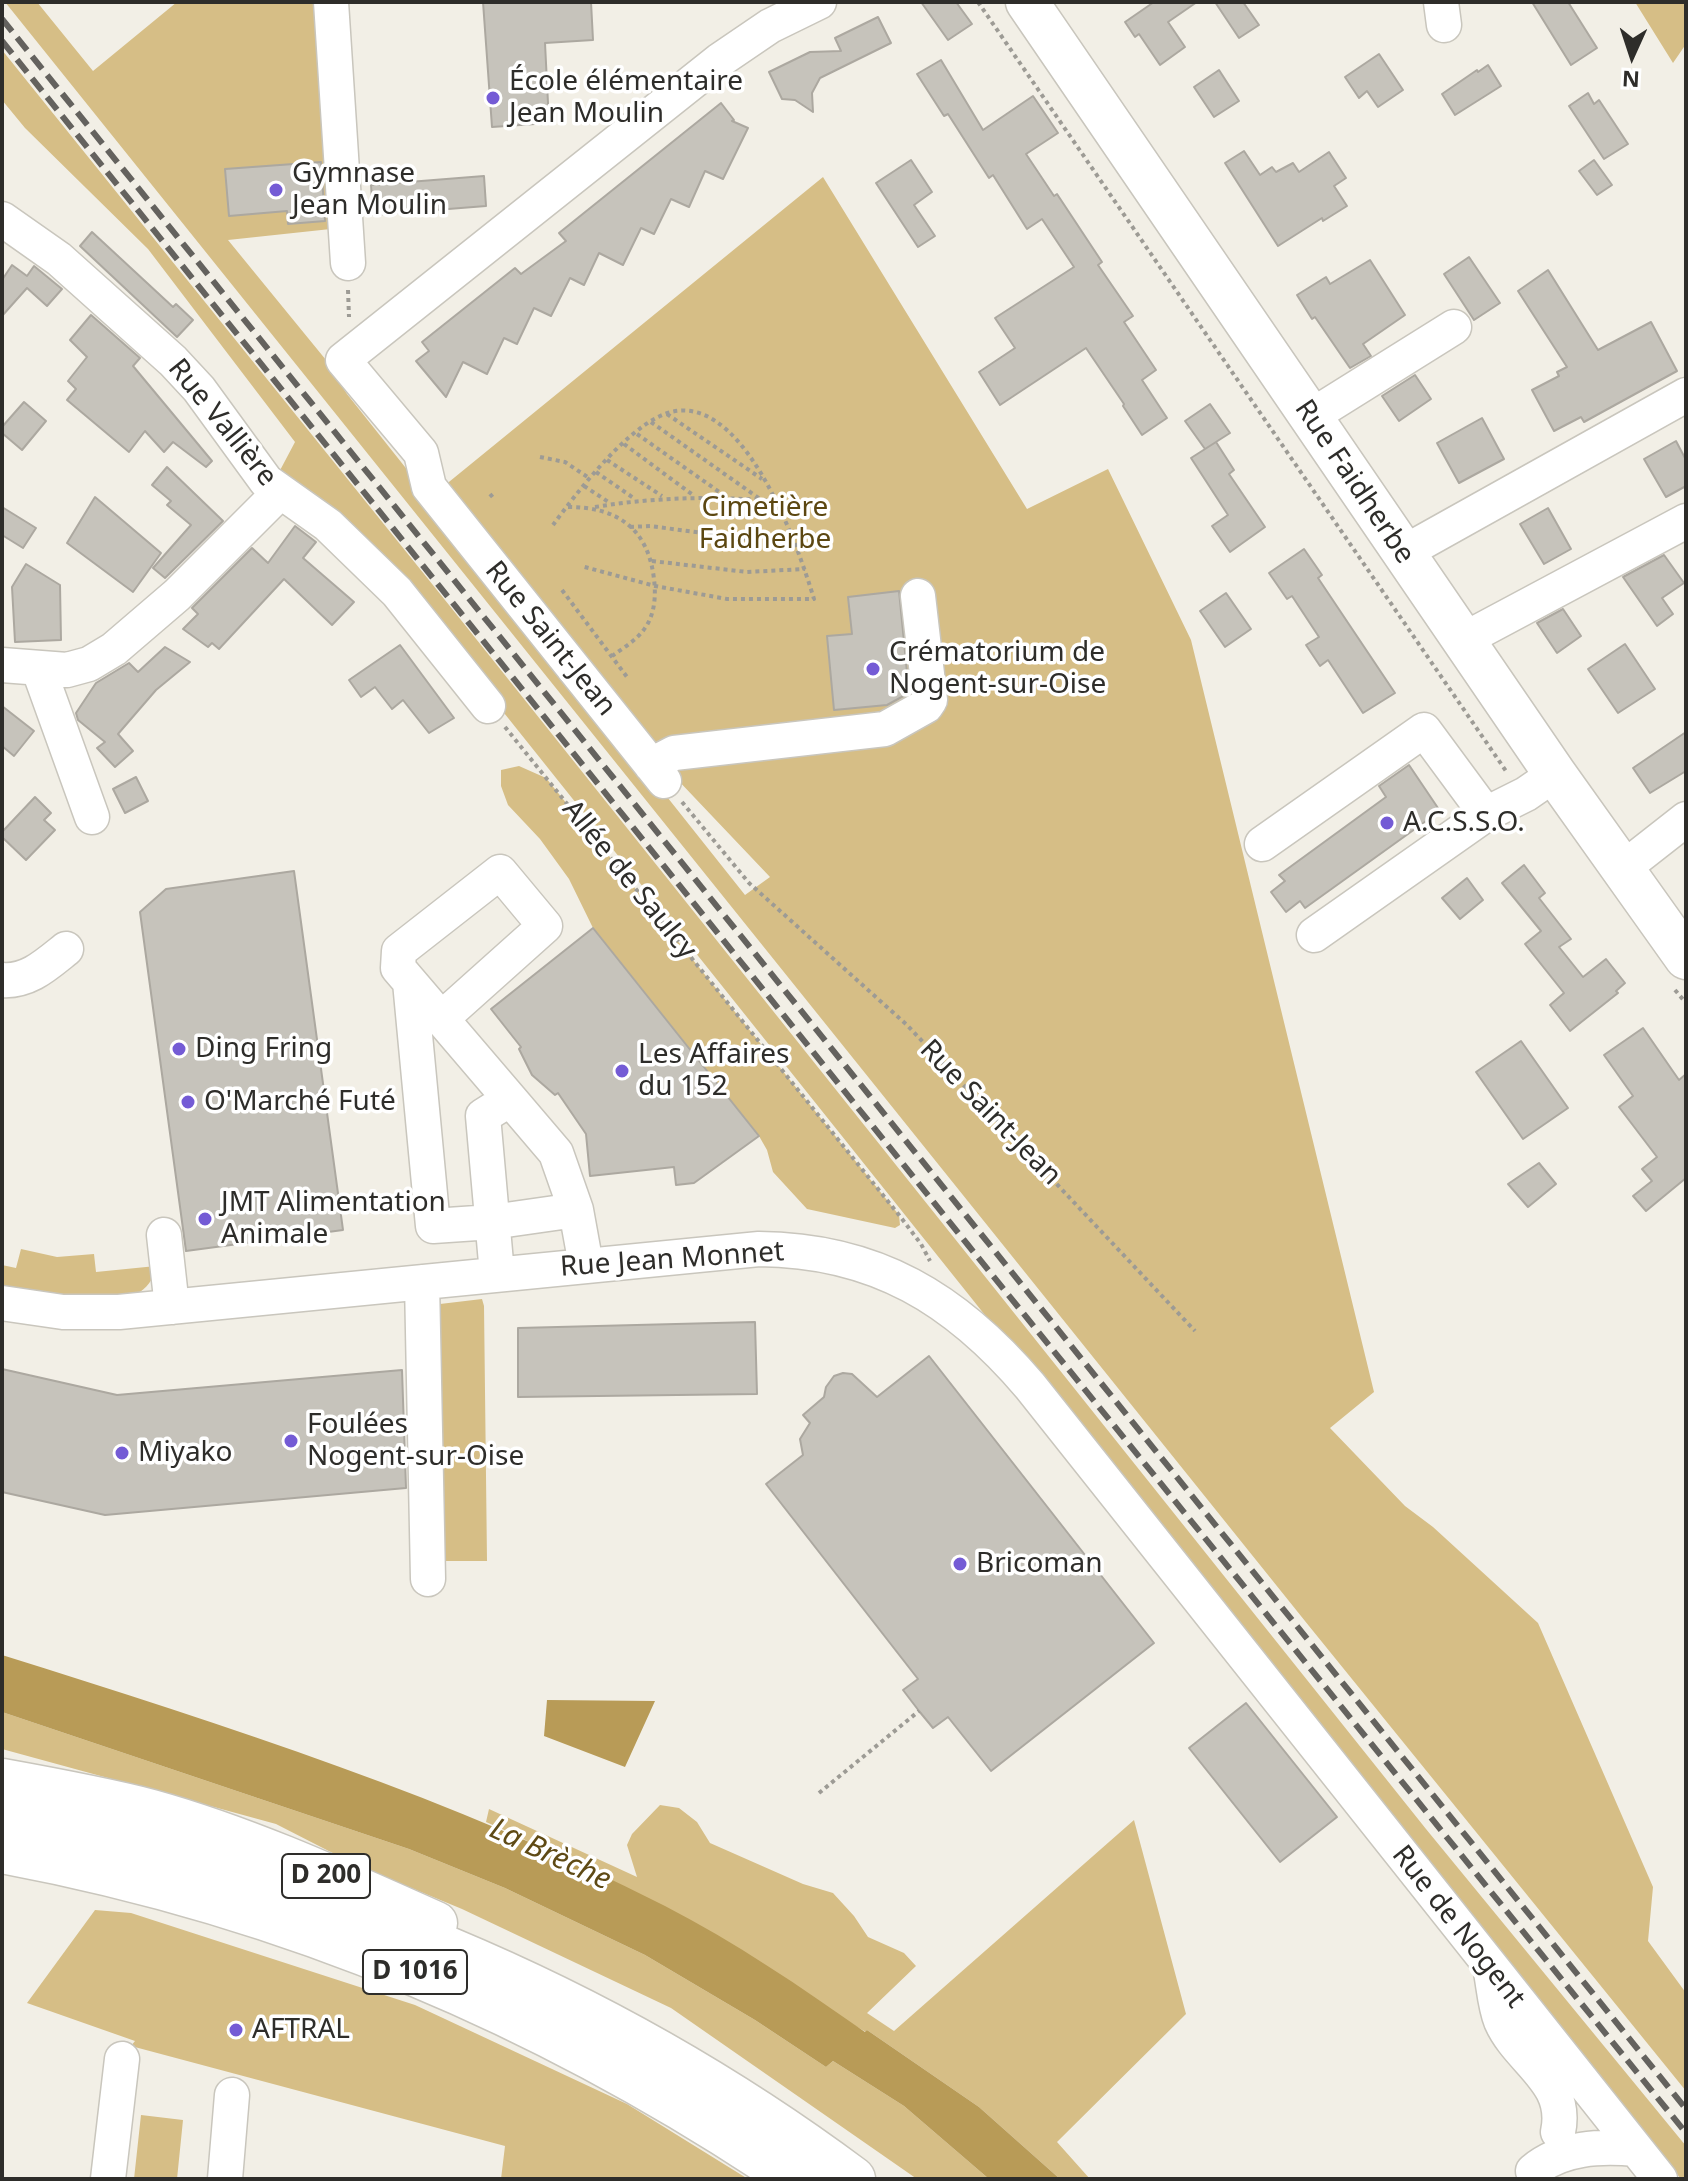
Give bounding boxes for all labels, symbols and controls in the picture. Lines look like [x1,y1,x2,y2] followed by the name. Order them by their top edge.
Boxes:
[1592,16,1672,96] north arrow
[509,65,743,131] place label: École élémentaire Jean Moulin
[1621,65,1640,95] text: N
[484,89,502,107] marker: École élémentaire Jean Moulin
[292,157,447,223] place label: Gymnase Jean Moulin
[267,181,285,199] marker: Gymnase Jean Moulin
[160,353,284,493] street label: Rue Vallière
[1287,394,1421,570] street label: Rue Faidherbe
[699,491,831,557] park label: Cimetière Faidherbe
[477,555,623,723] street label: Rue Saint-Jean
[889,636,1106,702] place label: Crématorium de Nogent-sur-Oise
[864,660,882,678] marker: Crématorium de Nogent-sur-Oise
[555,794,703,966] street label: Allée de Saulcy
[1403,806,1525,840] place label: A.C.S.S.O.
[1378,814,1396,832] marker: A.C.S.S.O.
[195,1032,332,1066] place label: Ding Fring
[912,1033,1068,1193] street label: Rue Saint-Jean
[638,1038,789,1104] place label: Les Affaires du 152
[170,1040,188,1058] marker: Ding Fring
[613,1062,631,1080] marker: Les Affaires du 152
[204,1085,396,1119] place label: O'Marché Futé
[179,1093,197,1111] marker: O'Marché Futé
[221,1186,446,1252] place label: JMT Alimentation Animale
[196,1210,214,1228] marker: JMT Alimentation Animale
[559,1235,785,1285] street label: Rue Jean Monnet
[307,1408,524,1474] place label: Foulées Nogent-sur-Oise
[282,1432,300,1450] marker: Foulées Nogent-sur-Oise
[138,1436,232,1470] place label: Miyako
[113,1444,131,1462] marker: Miyako
[976,1547,1103,1581] place label: Bricoman
[951,1555,969,1573] marker: Bricoman
[484,1811,616,1899] water label: La Brèche
[1384,1839,1532,2015] street label: Rue de Nogent
[282,1854,370,1898] road number: D 200
[363,1950,467,1994] road number: D 1016
[252,2013,350,2047] place label: AFTRAL
[227,2021,245,2039] marker: AFTRAL

